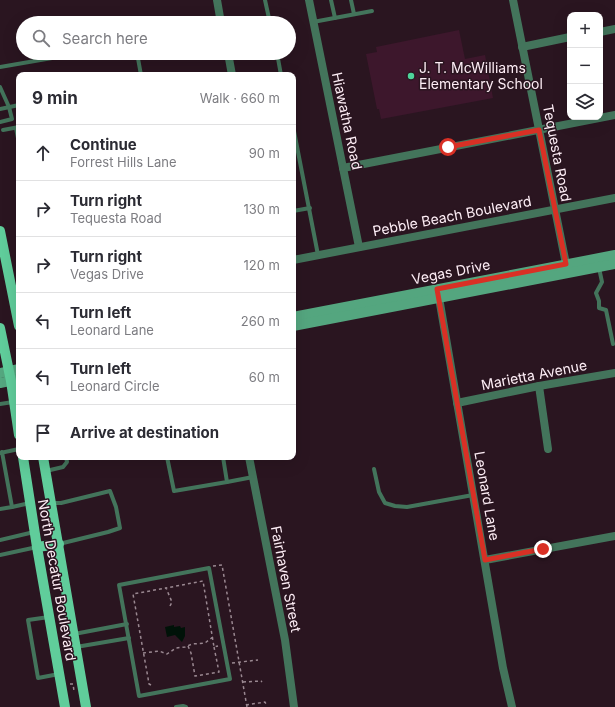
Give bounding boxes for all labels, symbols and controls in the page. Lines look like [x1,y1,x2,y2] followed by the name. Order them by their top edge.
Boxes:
[567,12,603,120] map controls
[567,12,603,48] button: +
[16,16,296,60] search box
[30,27,52,49] icon: search
[62,29,148,48] text: Search here
[567,48,603,84] button: −
[419,59,543,92] place label: J. T. McWilliams Elementary School
[329,71,366,171] street label: Hiawatha Road
[406,71,416,81] marker: J. T. McWilliams Elementary School
[567,84,603,120] button: layers
[32,88,78,108] text: 9 min
[200,90,280,106] text: Walk · 660 m
[540,103,575,203] street label: Tequesta Road
[70,135,137,154] text: Continue
[439,138,457,156] route start
[32,142,54,164] icon: ahead
[249,145,280,161] text: 90 m
[70,154,177,170] text: Forrest Hills Lane
[70,191,142,210] text: Turn right
[371,192,533,239] street label: Pebble Beach Boulevard
[32,198,54,220] icon: right
[243,201,280,217] text: 130 m
[70,210,162,226] text: Tequesta Road
[70,247,142,266] text: Turn right
[32,254,54,276] icon: right
[410,256,492,287] street label: Vegas Drive
[244,257,280,273] text: 120 m
[70,266,144,282] text: Vegas Drive
[70,303,131,322] text: Turn left
[32,310,54,332] icon: left
[241,313,280,329] text: 260 m
[70,322,154,338] text: Leonard Lane
[480,356,588,393] street label: Marietta Avenue
[70,359,131,378] text: Turn left
[32,366,54,388] icon: left
[249,369,280,385] text: 60 m
[70,378,159,394] text: Leonard Circle
[32,422,54,444] icon: arrive
[70,423,219,442] text: Arrive at destination
[471,450,504,542] street label: Leonard Lane
[35,498,80,662] street label: North Decatur Boulevard
[268,524,305,634] street label: Fairhaven Street
[534,540,552,558] route end

